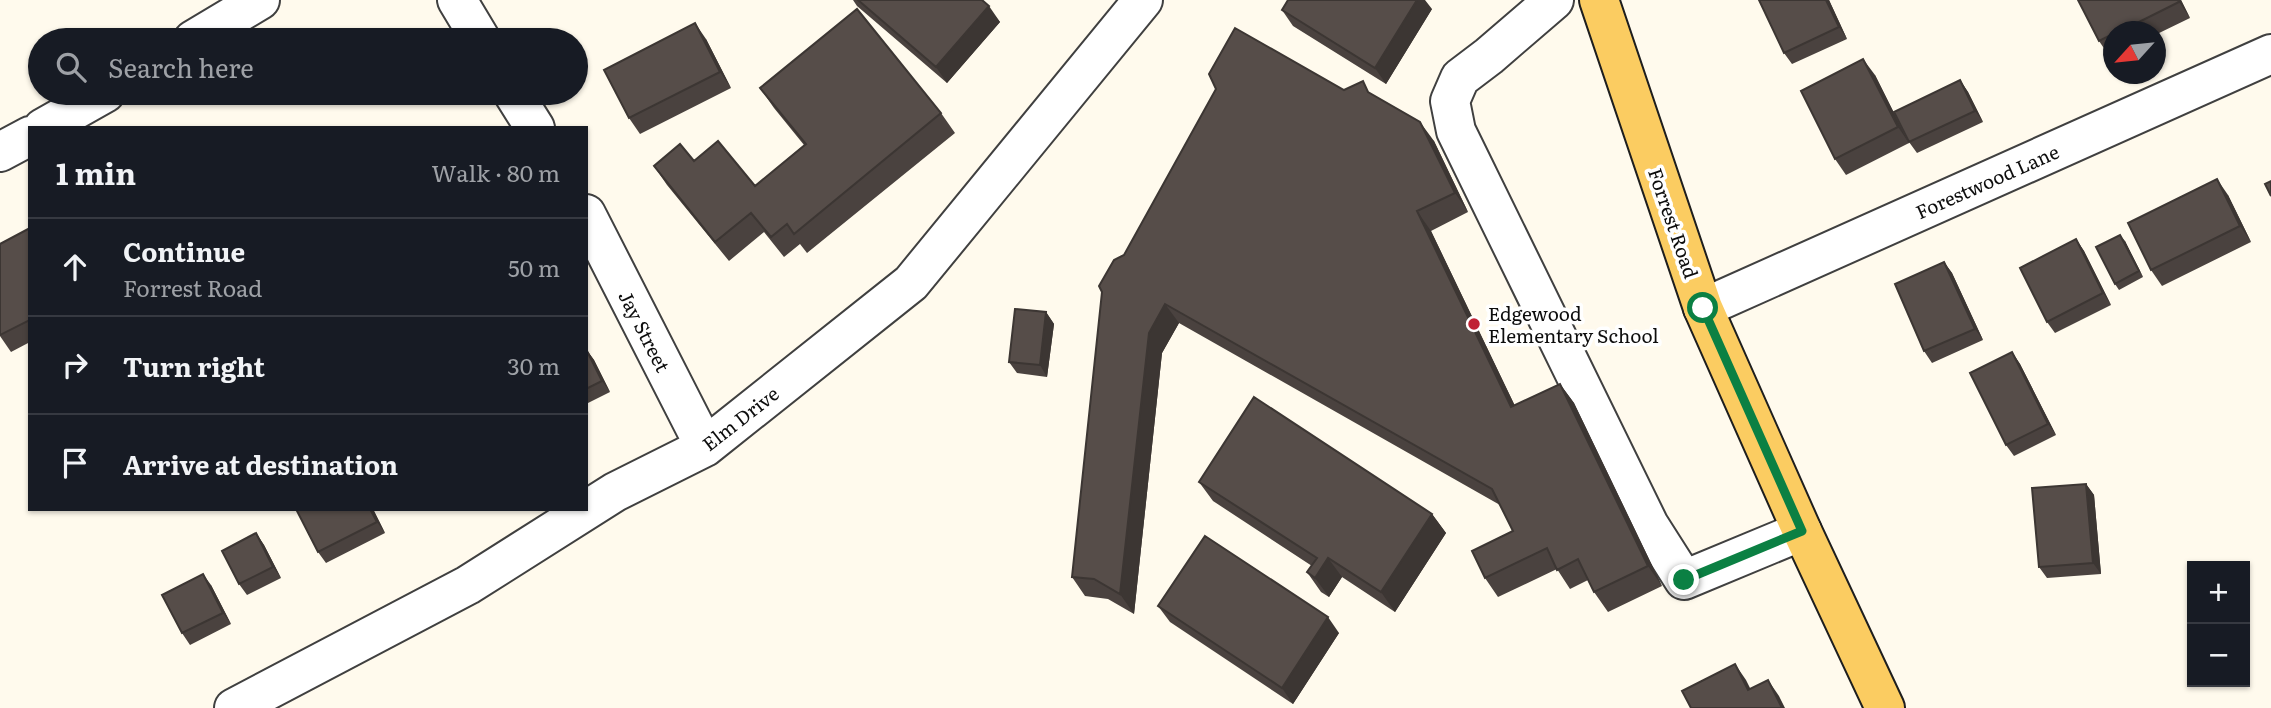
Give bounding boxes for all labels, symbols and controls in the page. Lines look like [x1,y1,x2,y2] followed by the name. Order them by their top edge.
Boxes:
[2103,21,2166,84] north arrow
[28,28,588,105] search box
[108,47,254,86] text: Search here
[52,48,90,86] icon: search
[1911,137,2063,225] street label: Forestwood Lane
[56,150,136,194] text: 1 min
[431,155,560,189] text: Walk · 80 m
[1642,164,1706,282] street label: Forrest Road
[123,231,245,270] text: Continue
[56,248,94,286] icon: ahead
[508,250,560,284] text: 50 m
[123,270,262,304] text: Forrest Road
[613,285,678,377] street label: Jay Street
[1687,292,1718,323] route start
[1488,299,1659,349] place label: Edgewood Elementary School
[1466,316,1482,332] marker: Edgewood Elementary School
[56,346,94,384] icon: right
[123,346,265,385] text: Turn right
[507,348,560,382] text: 30 m
[696,379,784,457] street label: Elm Drive
[56,444,94,482] icon: arrive
[123,444,398,483] text: Arrive at destination
[2187,561,2250,687] map controls
[2187,561,2250,624] button: +
[1668,564,1699,595] route end
[2187,624,2250,687] button: −

